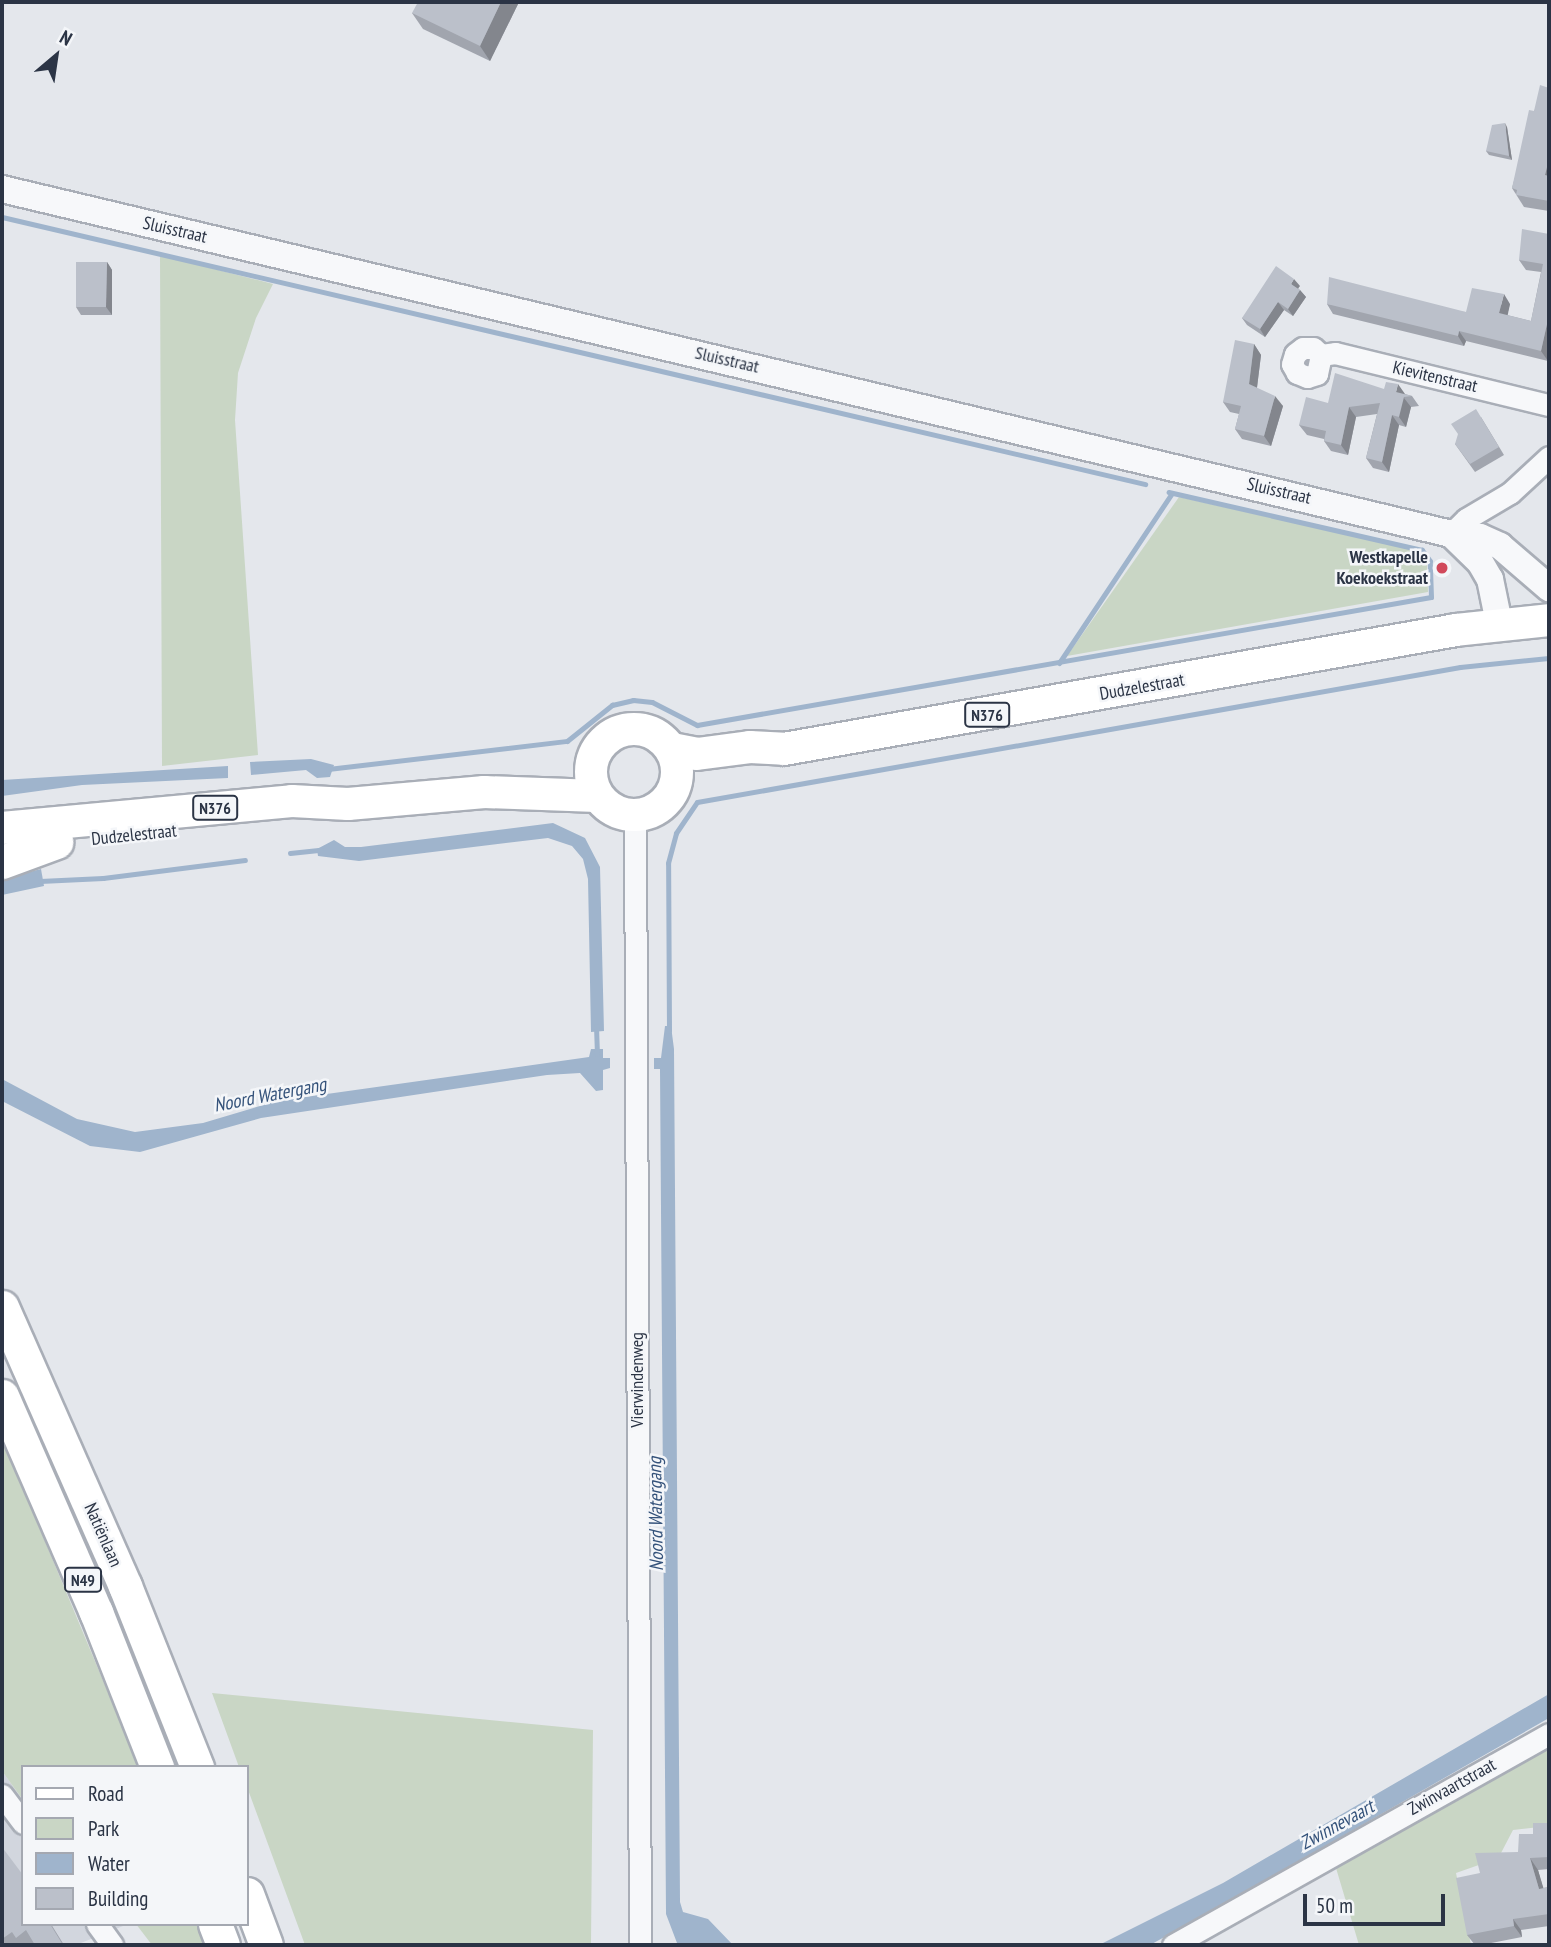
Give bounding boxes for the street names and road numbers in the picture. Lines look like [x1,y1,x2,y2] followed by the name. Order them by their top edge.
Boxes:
[141,212,209,248] street label: Sluisstraat
[693,342,761,378] street label: Sluisstraat
[1391,357,1479,397] street label: Kievitenstraat
[1245,473,1313,509] street label: Sluisstraat
[1098,669,1186,705] street label: Dudzelestraat
[962,702,1012,728] road number: N376
[190,796,240,820] road number: N376
[90,820,178,850] street label: Dudzelestraat
[626,1332,648,1428] street label: Vierwindenweg
[79,1500,127,1570] street label: Natiënlaan
[64,1568,102,1592] road number: N49
[1404,1754,1500,1820] street label: Zwinvaartstraat

